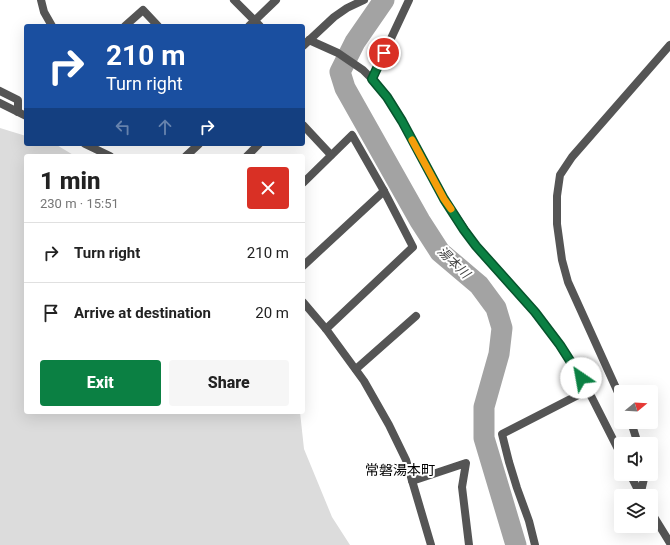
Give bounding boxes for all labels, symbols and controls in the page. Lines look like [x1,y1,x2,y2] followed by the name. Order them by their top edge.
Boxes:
[367,36,401,70] pin
[106,39,185,72] text: 210 m
[40,40,92,92] icon: right
[373,42,395,64] icon: arrive
[106,73,183,94] text: Turn right
[112,116,134,138] icon: left
[154,116,176,138] icon: ahead
[196,116,218,138] icon: right
[40,167,101,195] text: 1 min
[247,167,289,209] button: close
[40,196,119,211] text: 230 m · 15:51
[40,242,62,264] icon: right
[434,243,474,283] water label: 湯本川
[74,244,140,262] text: Turn right
[247,244,289,262] text: 210 m
[40,302,62,324] icon: arrive
[74,304,211,322] text: Arrive at destination
[255,304,289,322] text: 20 m
[560,357,602,399] position arrow
[40,360,161,406] button: Exit
[169,360,289,406] button: Share
[614,385,658,429] north arrow
[614,385,658,533] map controls
[614,437,658,481] button: sound
[365,462,435,478] district label: 常磐湯本町
[614,489,658,533] button: layers

